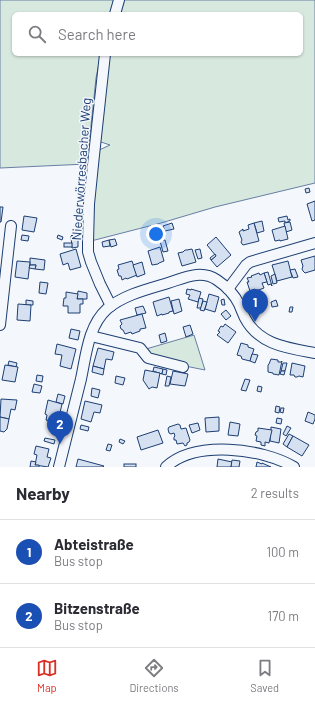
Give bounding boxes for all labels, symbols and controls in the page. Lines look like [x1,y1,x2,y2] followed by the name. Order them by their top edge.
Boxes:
[12,12,303,56] search box
[26,23,48,45] icon: search
[58,25,136,43] text: Search here
[68,97,94,241] street label: Niederwörresbacher Weg
[146,224,166,244] your location
[242,289,268,322] pin: 1
[47,411,73,444] pin: 2
[16,483,70,503] text: Nearby
[251,485,299,501] text: 2 results
[54,535,134,553] text: Abteistraße
[27,544,31,560] text: 1
[266,544,299,560] text: 100 m
[54,553,103,569] text: Bus stop
[54,599,140,617] text: Bitzenstraße
[25,608,33,624] text: 2
[268,608,299,624] text: 170 m
[54,617,103,633] text: Bus stop
[36,657,58,694] tab: Map
[129,657,179,694] tab: Directions
[250,657,279,694] tab: Saved

